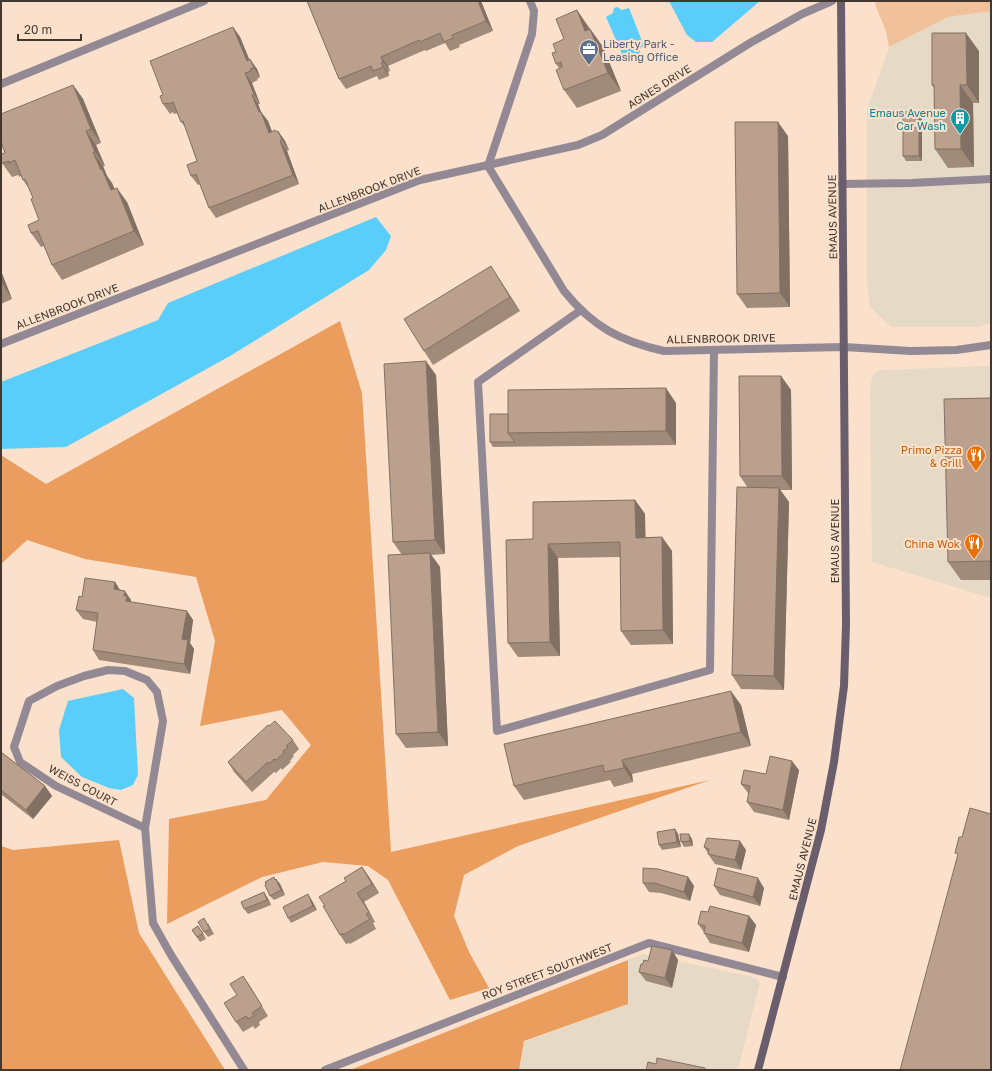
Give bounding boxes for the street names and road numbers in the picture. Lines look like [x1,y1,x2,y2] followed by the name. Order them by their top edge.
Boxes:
[625,61,693,111] street label: AGNES DRIVE
[316,163,423,215] street label: ALLENBROOK DRIVE
[825,174,839,259] street label: EMAUS AVENUE
[14,280,121,332] street label: ALLENBROOK DRIVE
[666,331,776,345] street label: ALLENBROOK DRIVE
[828,498,841,583] street label: EMAUS AVENUE
[47,762,119,809] street label: WEISS COURT
[785,816,819,902] street label: EMAUS AVENUE
[480,940,614,1002] street label: ROY STREET SOUTHWEST

